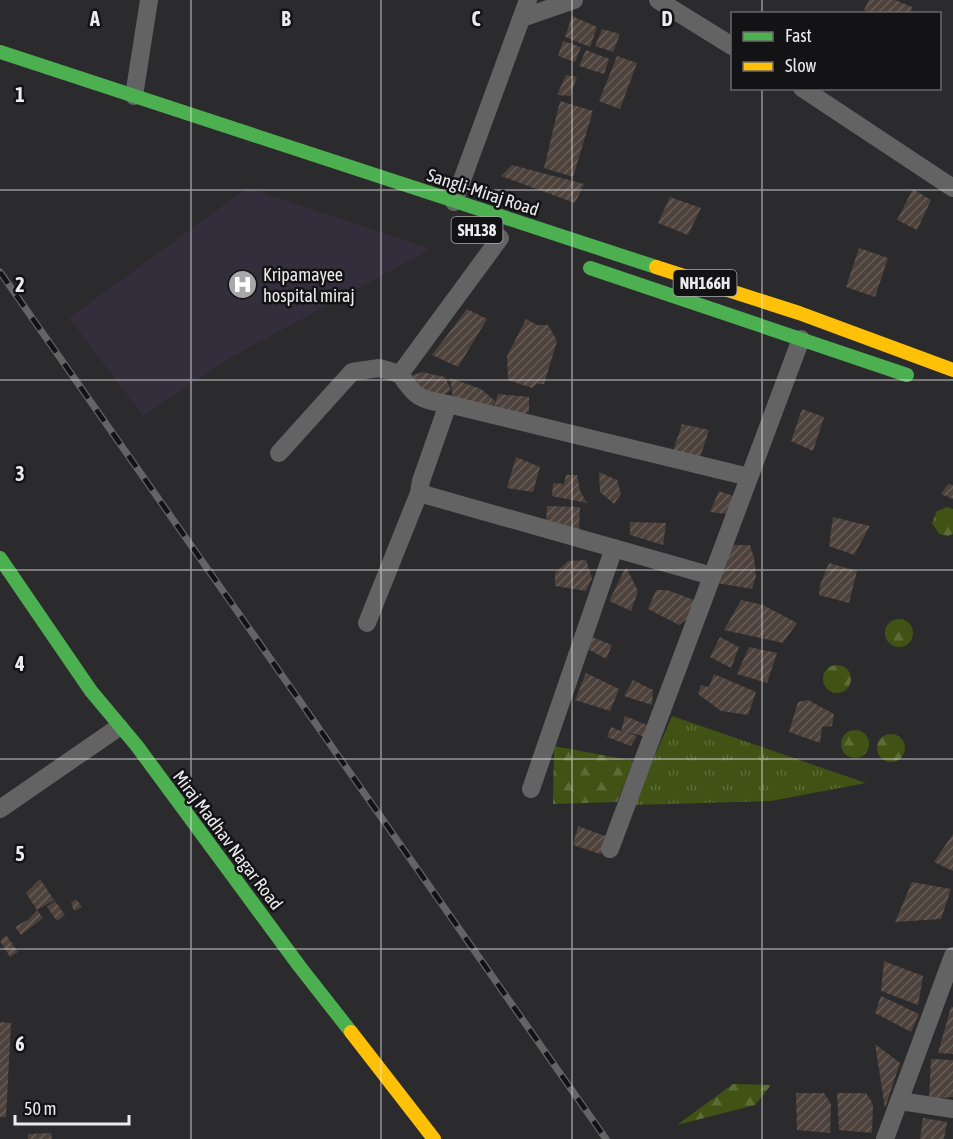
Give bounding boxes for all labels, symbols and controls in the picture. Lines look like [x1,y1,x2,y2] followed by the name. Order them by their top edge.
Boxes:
[89,7,100,30] text: A
[281,7,291,30] text: B
[472,7,481,30] text: C
[661,7,673,30] text: D
[731,12,941,90] legend
[785,25,812,46] text: Fast
[785,55,816,76] text: Slow
[15,83,25,106] text: 1
[424,164,542,220] street label: Sangli-Miraj Road
[452,217,502,243] road number: SH138
[263,264,355,306] place label: Kripamayee hospital miraj
[226,268,258,300] hospital icon: Kripamayee hospital miraj
[674,270,736,296] road number: NH166H
[15,273,25,296] text: 2
[15,462,25,485] text: 3
[14,652,25,675] text: 4
[169,766,287,914] street label: Miraj Madhav Nagar Road
[15,842,25,865] text: 5
[15,1032,25,1055] text: 6
[15,1088,129,1126] scale bar
[24,1098,56,1119] text: 50 m

